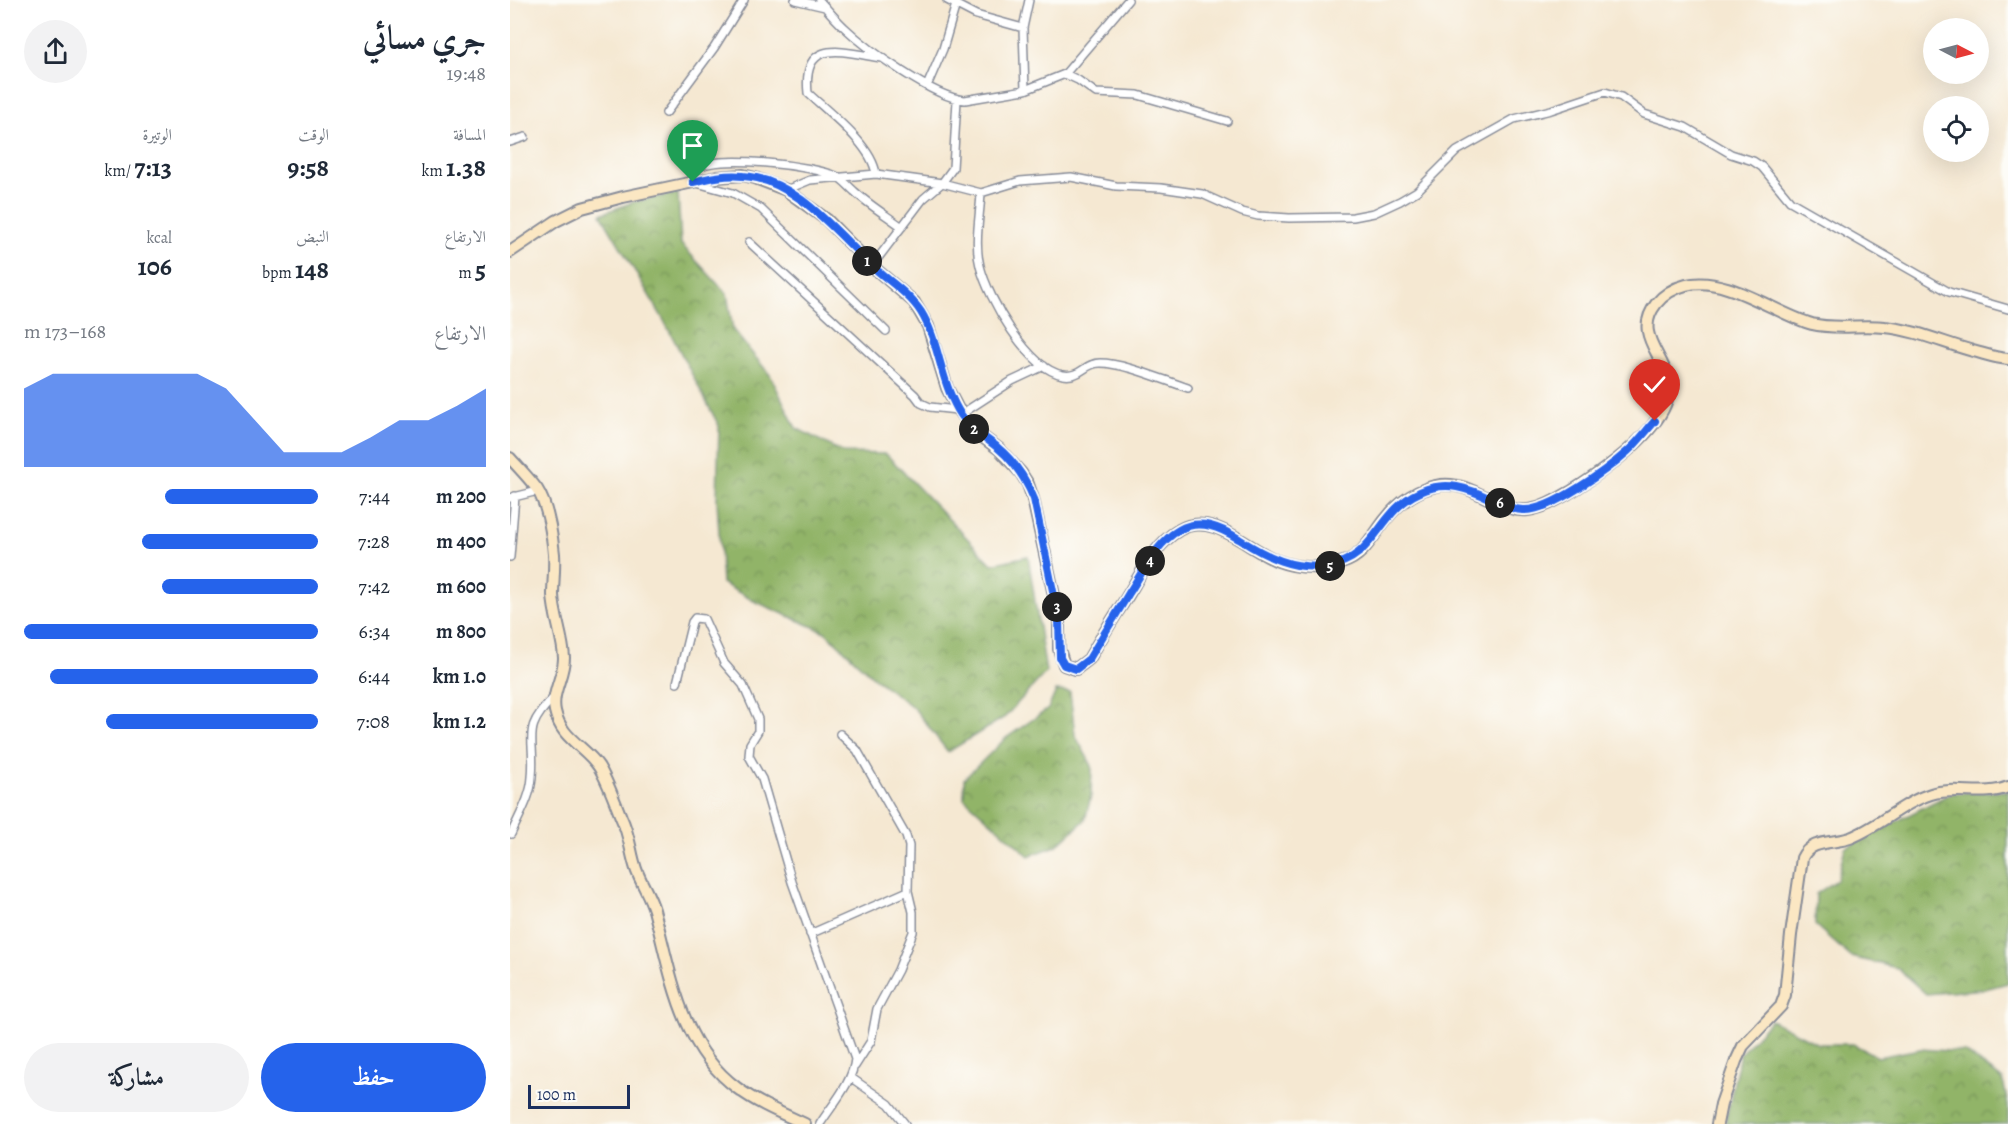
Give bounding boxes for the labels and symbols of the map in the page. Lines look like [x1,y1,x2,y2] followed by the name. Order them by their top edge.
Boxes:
[1923,18,1989,84] north arrow
[667,120,718,182] pin
[852,246,882,276] pin: 1
[1629,359,1680,421] pin
[959,414,989,444] pin: 2
[1485,488,1515,518] pin: 6
[1135,546,1165,576] pin: 4
[1315,551,1345,581] pin: 5
[1042,592,1072,622] pin: 3
[528,1082,630,1110] scale bar

